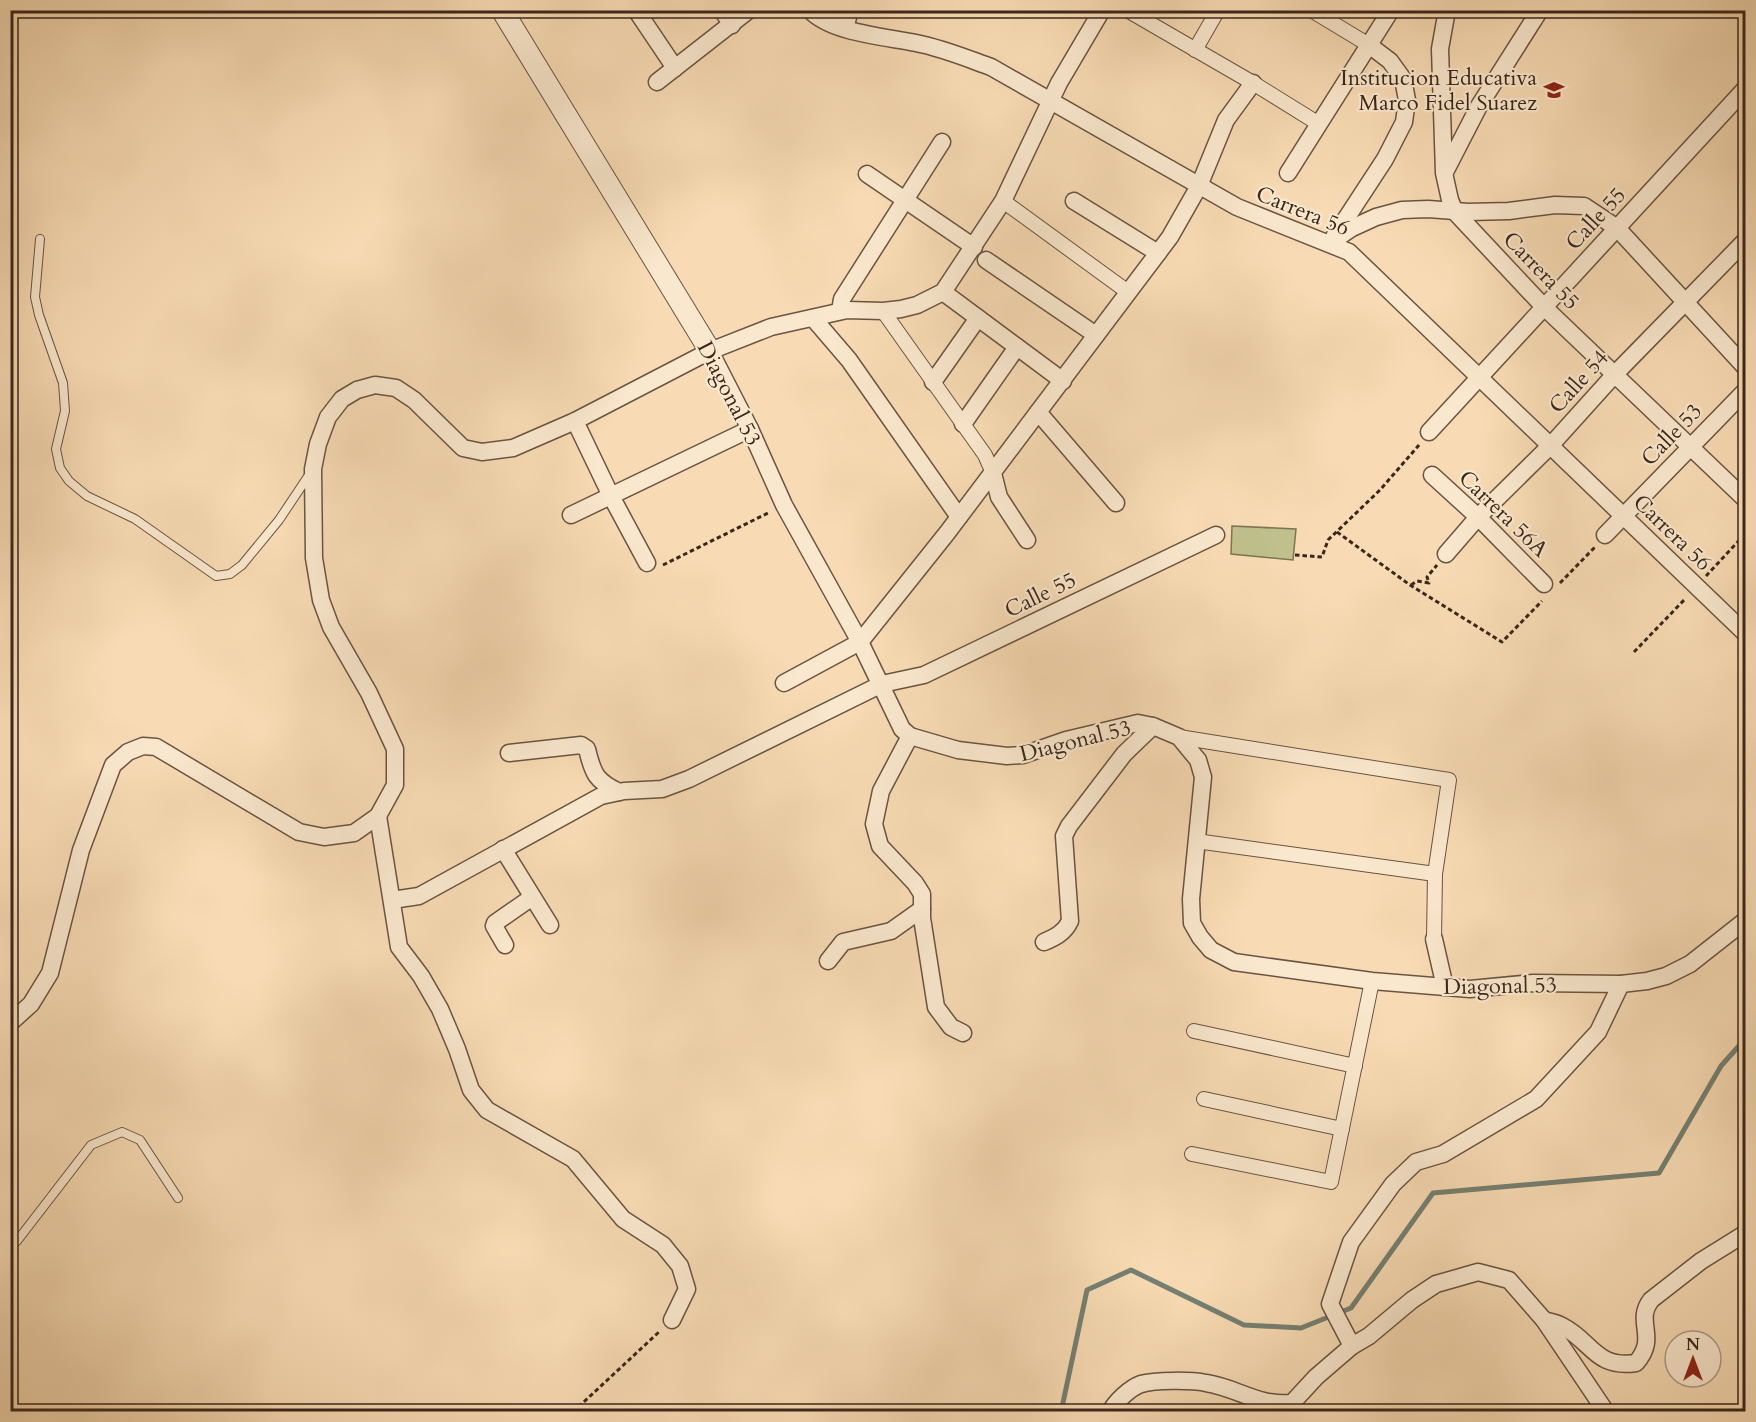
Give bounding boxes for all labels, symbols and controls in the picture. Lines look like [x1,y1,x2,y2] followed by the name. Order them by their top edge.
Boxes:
[1340,63,1537,118] place label: Institucion Educativa Marco Fidel Suarez
[1542,78,1566,102] school or university icon: Institucion Educativa Marco Fidel Suarez
[1251,179,1354,243] street label: Carrera 56
[1559,181,1633,257] street label: Calle 55
[1496,225,1586,316] street label: Carrera 55
[690,336,768,451] street label: Diagonal 53
[1542,343,1615,420] street label: Calle 54
[1635,397,1709,472] street label: Calle 53
[1452,463,1555,564] street label: Carrera 56A
[1627,488,1718,578] street label: Carrera 56
[1000,565,1081,625] street label: Calle 55
[1016,713,1134,769] street label: Diagonal 53
[1443,970,1557,1002] street label: Diagonal 53
[1663,1329,1723,1389] north arrow
[1686,1334,1700,1356] text: N

